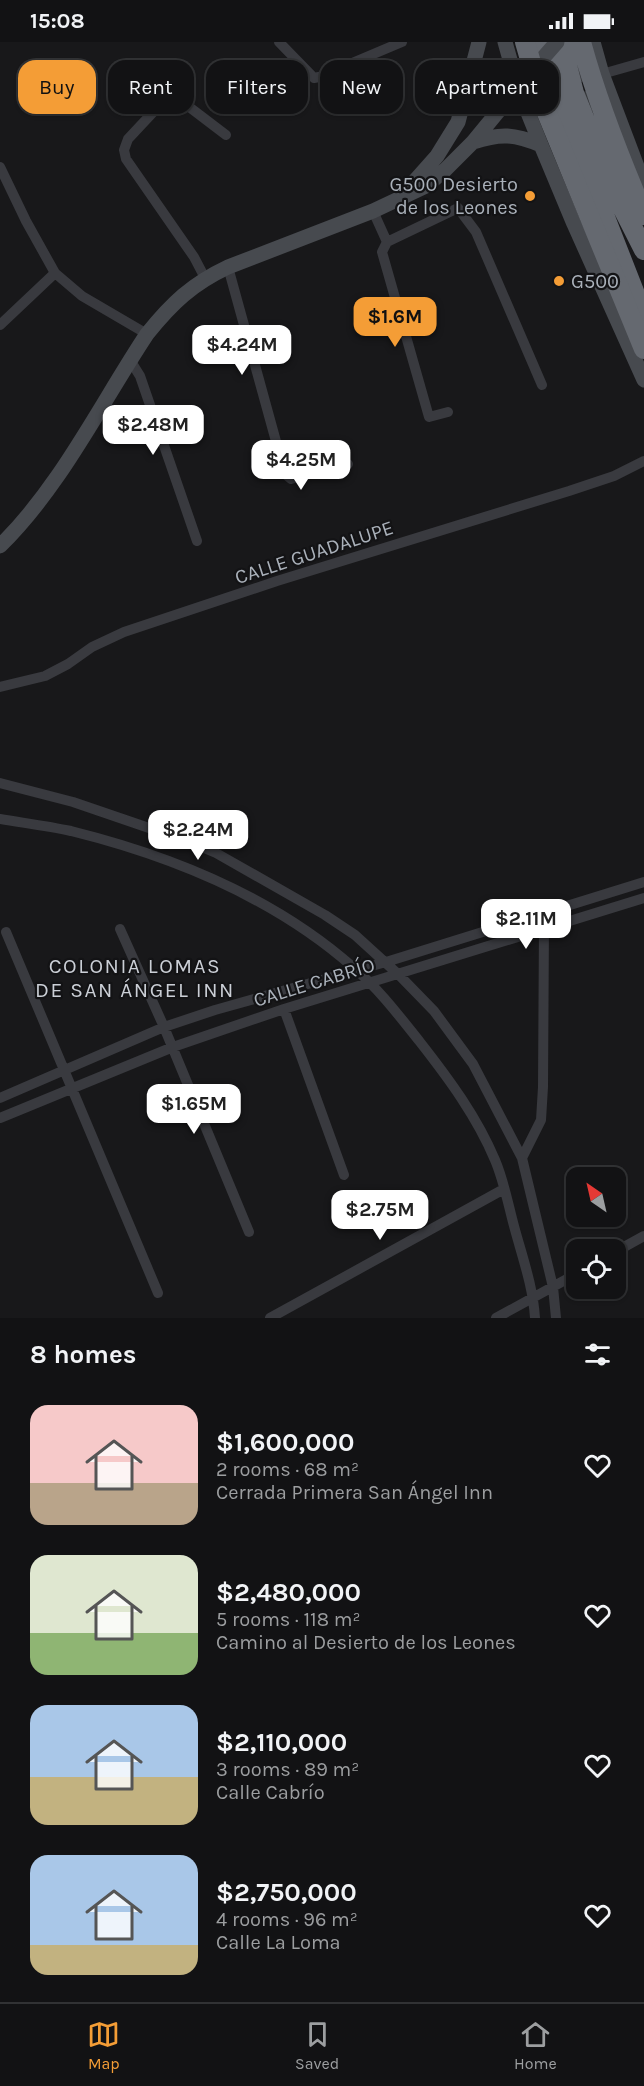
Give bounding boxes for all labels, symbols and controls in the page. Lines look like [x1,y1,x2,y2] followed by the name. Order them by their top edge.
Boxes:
[30,8,85,34] text: 15:08
[18,60,96,114] chip: Buy
[108,60,194,114] chip: Rent
[206,60,308,114] chip: Filters
[320,60,403,114] chip: New
[415,60,559,114] chip: Apartment
[389,173,518,219] place label: G500 Desierto de los Leones
[523,189,537,203] marker: G500 Desierto de los Leones
[571,270,619,293] place label: G500
[552,274,566,288] marker: G500
[353,297,437,348] pin: $1.6M
[368,305,422,328] text: $1.6M
[193,325,291,376] pin: $4.24M
[206,333,278,356] text: $4.24M
[104,405,202,456] pin: $2.48M
[117,413,189,436] text: $2.48M
[252,440,350,491] pin: $4.25M
[265,448,337,471] text: $4.25M
[232,516,396,589] street label: CALLE GUADALUPE
[149,810,247,861] pin: $2.24M
[162,818,234,841] text: $2.24M
[477,899,575,950] pin: $2.11M
[495,907,557,930] text: $2.11M
[251,952,377,1012] street label: CALLE CABRÍO
[35,954,235,1002] district label: COLONIA LOMAS DE SAN ÁNGEL INN
[145,1084,243,1135] pin: $1.65M
[161,1092,227,1115] text: $1.65M
[566,1167,626,1227] north arrow
[566,1167,626,1299] map controls
[331,1190,429,1241] pin: $2.75M
[345,1198,415,1221] text: $2.75M
[566,1239,626,1299] button: locate
[581,1338,614,1371] icon: filters
[30,1339,136,1370] text: 8 homes
[216,1427,354,1458] text: $1,600,000
[78,1429,150,1501] icon: home
[581,1449,614,1482] icon: heart
[216,1458,359,1481] text: 2 rooms · 68 m²
[216,1481,493,1504] text: Cerrada Primera San Ángel Inn
[216,1577,361,1608] text: $2,480,000
[78,1579,150,1651] icon: home
[581,1599,614,1632] icon: heart
[216,1608,360,1631] text: 5 rooms · 118 m²
[216,1631,516,1654] text: Camino al Desierto de los Leones
[216,1727,347,1758] text: $2,110,000
[78,1729,150,1801] icon: home
[581,1749,614,1782] icon: heart
[216,1758,359,1781] text: 3 rooms · 89 m²
[216,1781,325,1804] text: Calle Cabrío
[216,1877,357,1908] text: $2,750,000
[78,1879,150,1951] icon: home
[581,1899,614,1932] icon: heart
[216,1908,358,1931] text: 4 rooms · 96 m²
[216,1931,341,1954] text: Calle La Loma
[87,2018,120,2073] tab: Map
[295,2018,339,2073] tab: Saved
[514,2018,557,2073] tab: Home

